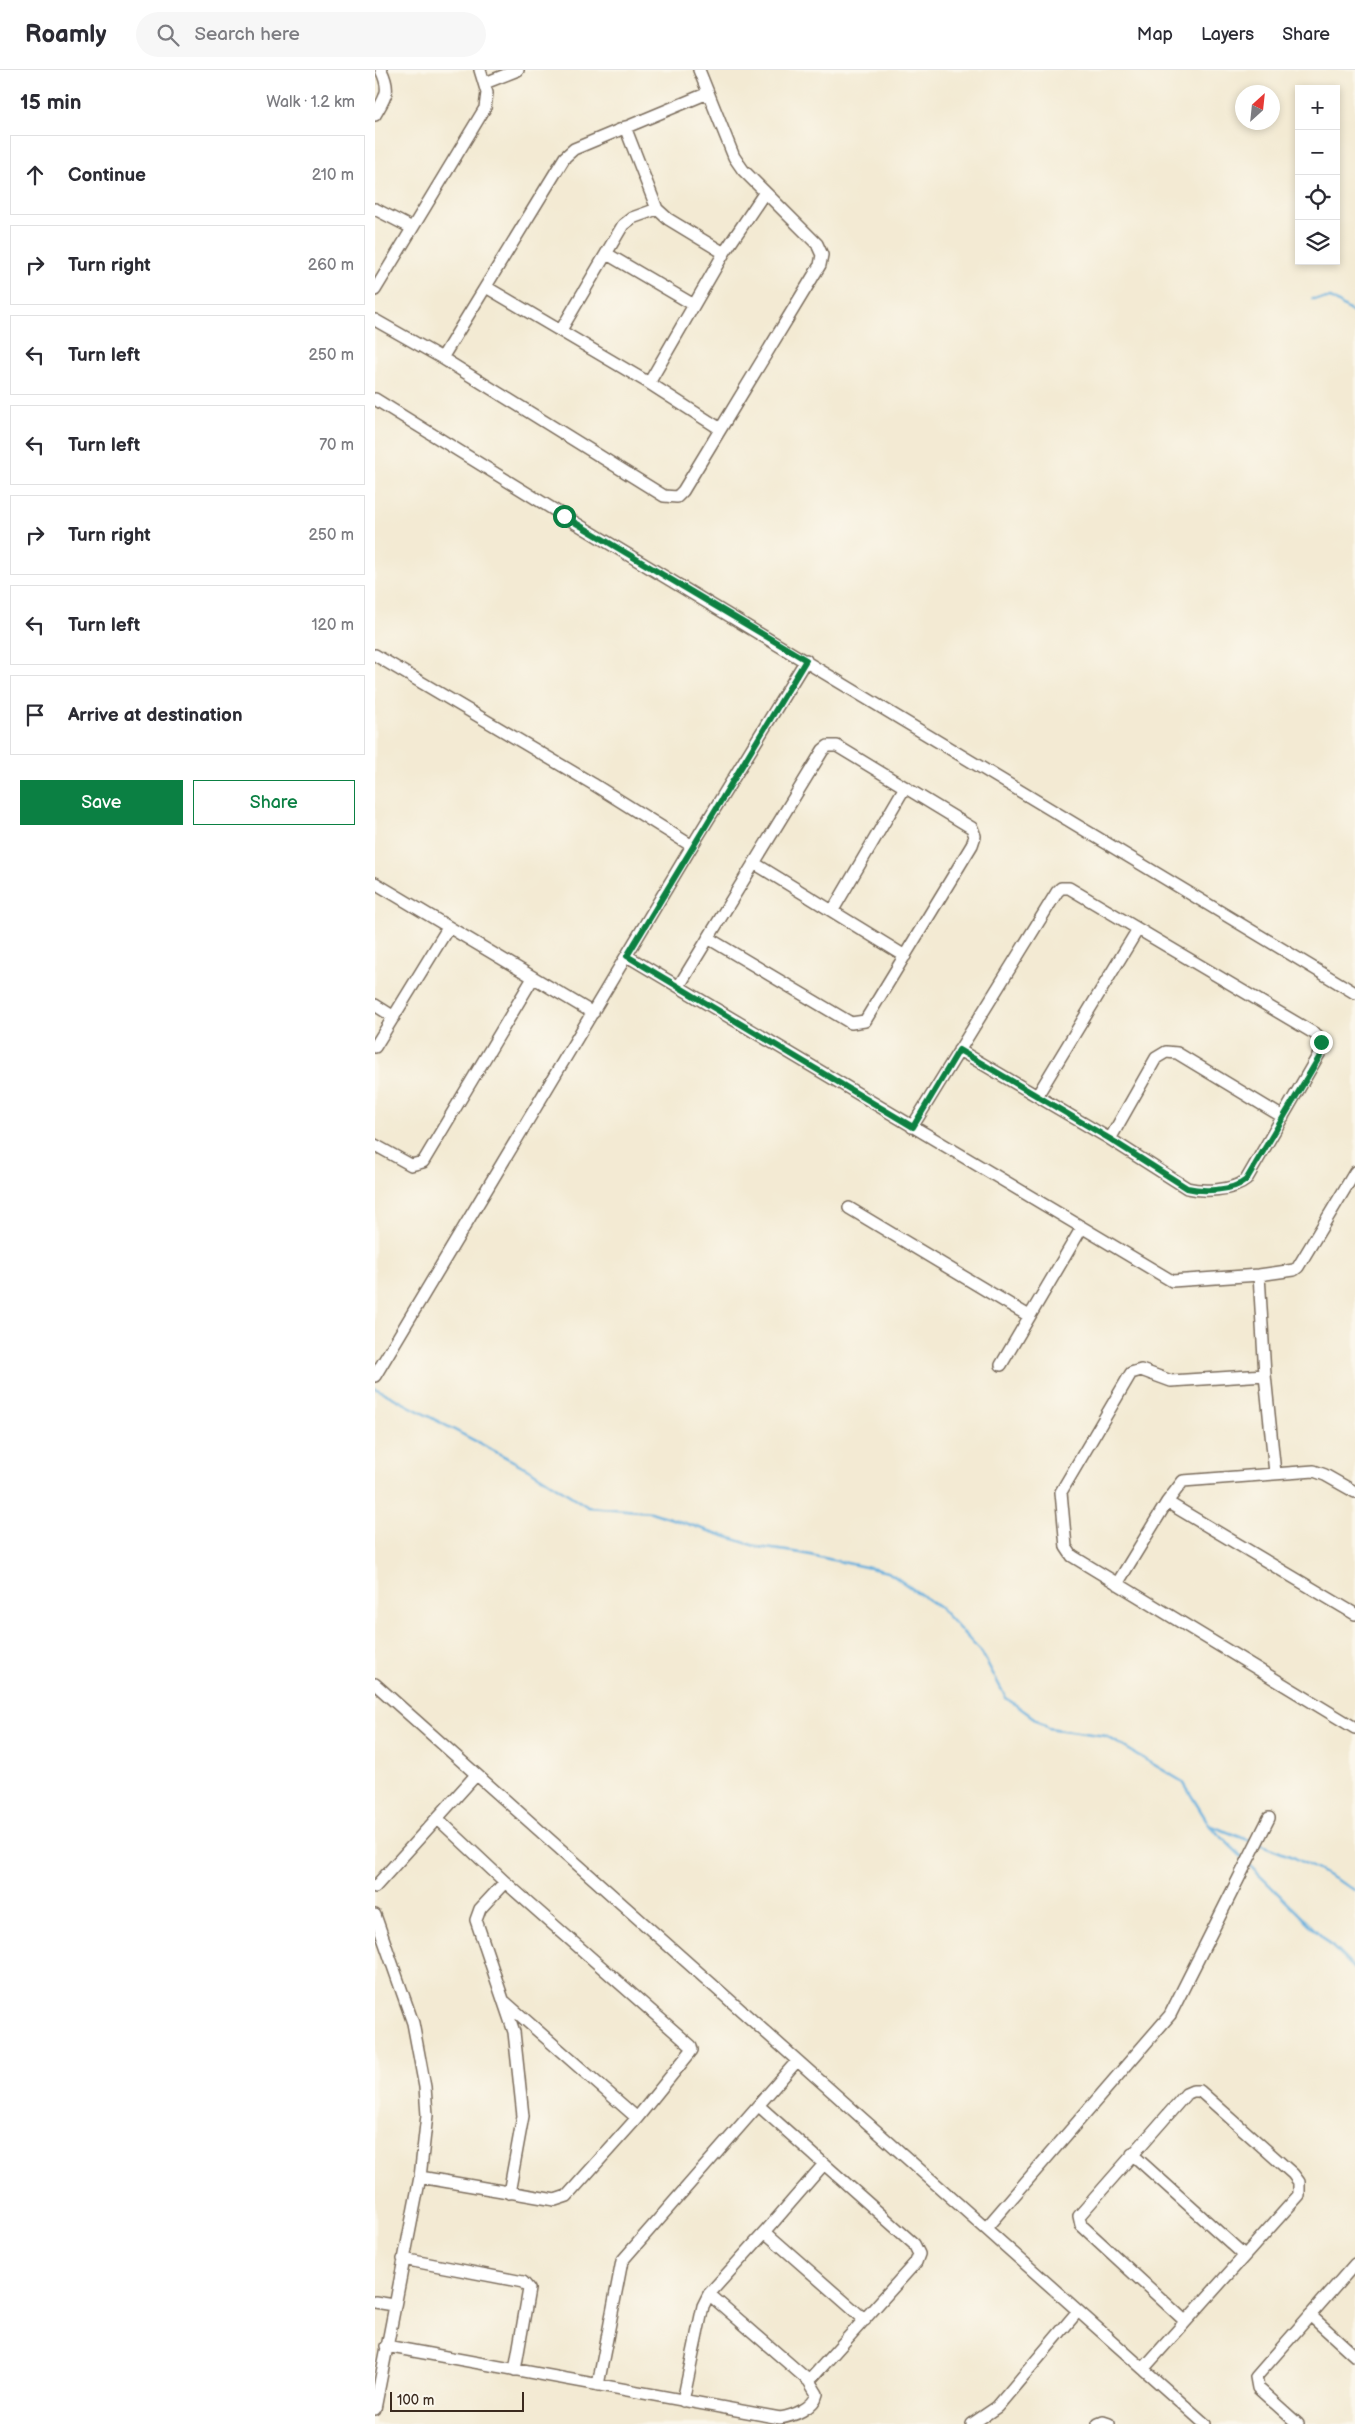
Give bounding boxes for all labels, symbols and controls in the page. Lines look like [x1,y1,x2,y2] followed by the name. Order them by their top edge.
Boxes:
[136,12,486,57] search box
[25,20,106,49] text: Roamly
[154,21,182,49] icon: search
[194,23,300,46] text: Search here
[1137,24,1173,45] text: Map
[1201,24,1254,45] text: Layers
[1282,24,1330,45] text: Share
[1235,85,1280,130] north arrow
[1295,85,1340,265] map controls
[1295,85,1340,130] button: +
[20,90,81,115] text: 15 min
[266,93,355,112] text: Walk · 1.2 km
[1295,130,1340,175] button: −
[21,161,49,189] icon: ahead
[68,164,146,187] text: Continue
[312,166,354,185] text: 210 m
[1295,175,1340,220] button: locate
[1295,220,1340,265] button: layers
[21,251,49,279] icon: right
[68,254,151,277] text: Turn right
[308,256,354,275] text: 260 m
[21,341,49,369] icon: left
[68,344,140,367] text: Turn left
[308,346,354,365] text: 250 m
[21,431,49,459] icon: left
[68,434,140,457] text: Turn left
[319,436,354,455] text: 70 m
[553,505,576,528] route start
[21,521,49,549] icon: right
[68,524,151,547] text: Turn right
[308,526,354,545] text: 250 m
[21,611,49,639] icon: left
[68,614,140,637] text: Turn left
[311,616,354,635] text: 120 m
[21,701,49,729] icon: arrive
[68,704,243,727] text: Arrive at destination
[20,780,183,825] button: Save
[193,780,355,825] button: Share
[1310,1031,1333,1054] route end
[390,2389,524,2412] scale bar
[397,2392,434,2409] text: 100 m

